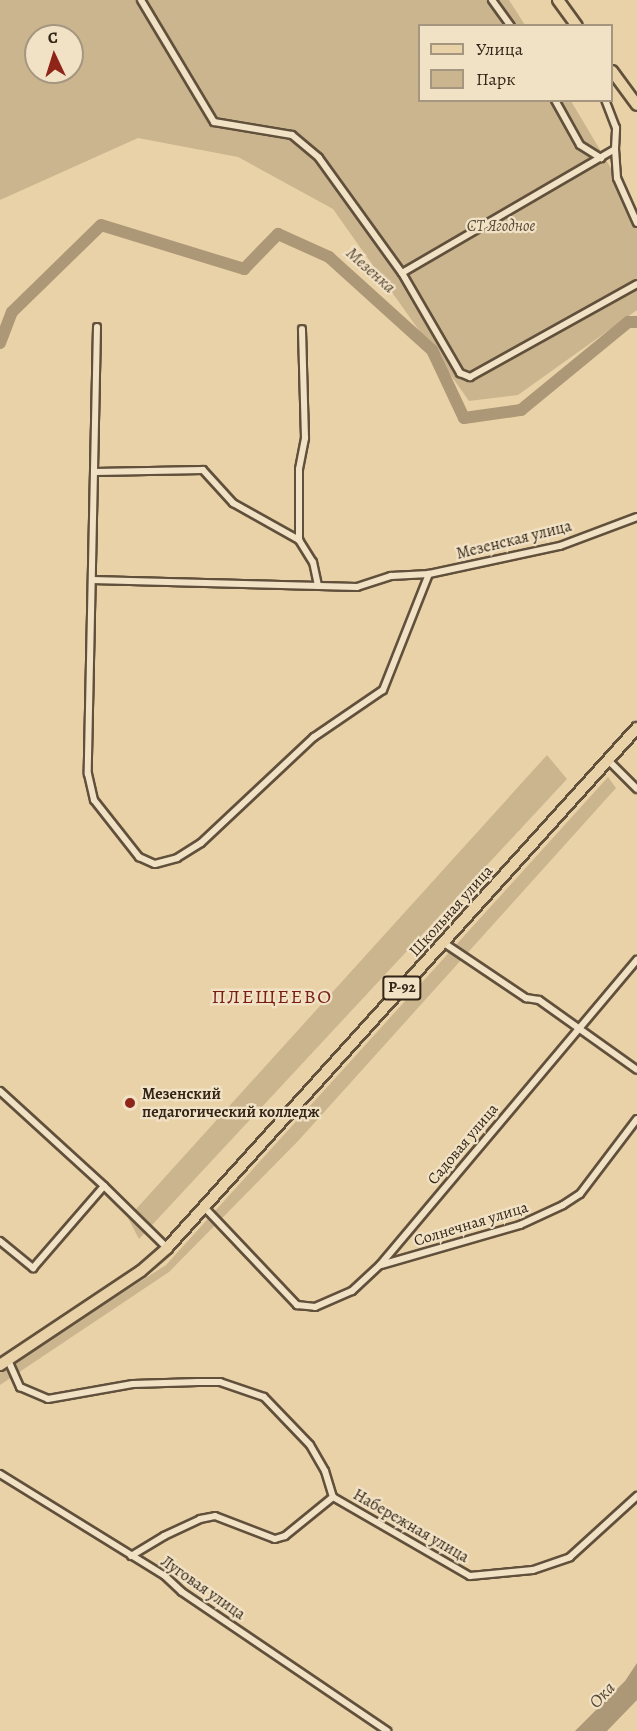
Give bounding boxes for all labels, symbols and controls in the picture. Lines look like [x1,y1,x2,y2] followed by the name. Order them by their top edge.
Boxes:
[24,24,84,84] north arrow
[418,24,613,102] legend
[47,27,59,49] text: С
[476,37,523,61] text: Улица
[476,67,516,91] text: Парк
[467,216,535,236] park label: СТ Ягодное
[342,242,400,298] water label: Мезенка
[454,516,574,564] street label: Мезенская улица
[405,861,497,961] street label: Школьная улица
[381,976,423,1000] road number: Р-92
[211,984,333,1008] district label: ПЛЕЩЕЕВО
[142,1084,320,1122] place label: Мезенский педагогический колледж
[123,1096,137,1110] marker: Мезенский педагогический колледж
[423,1100,503,1188] street label: Садовая улица
[412,1198,530,1250] street label: Солнечная улица
[350,1485,472,1567] street label: Набережная улица
[157,1552,249,1624] street label: Луговая улица
[584,1677,620,1713] water label: Ока

